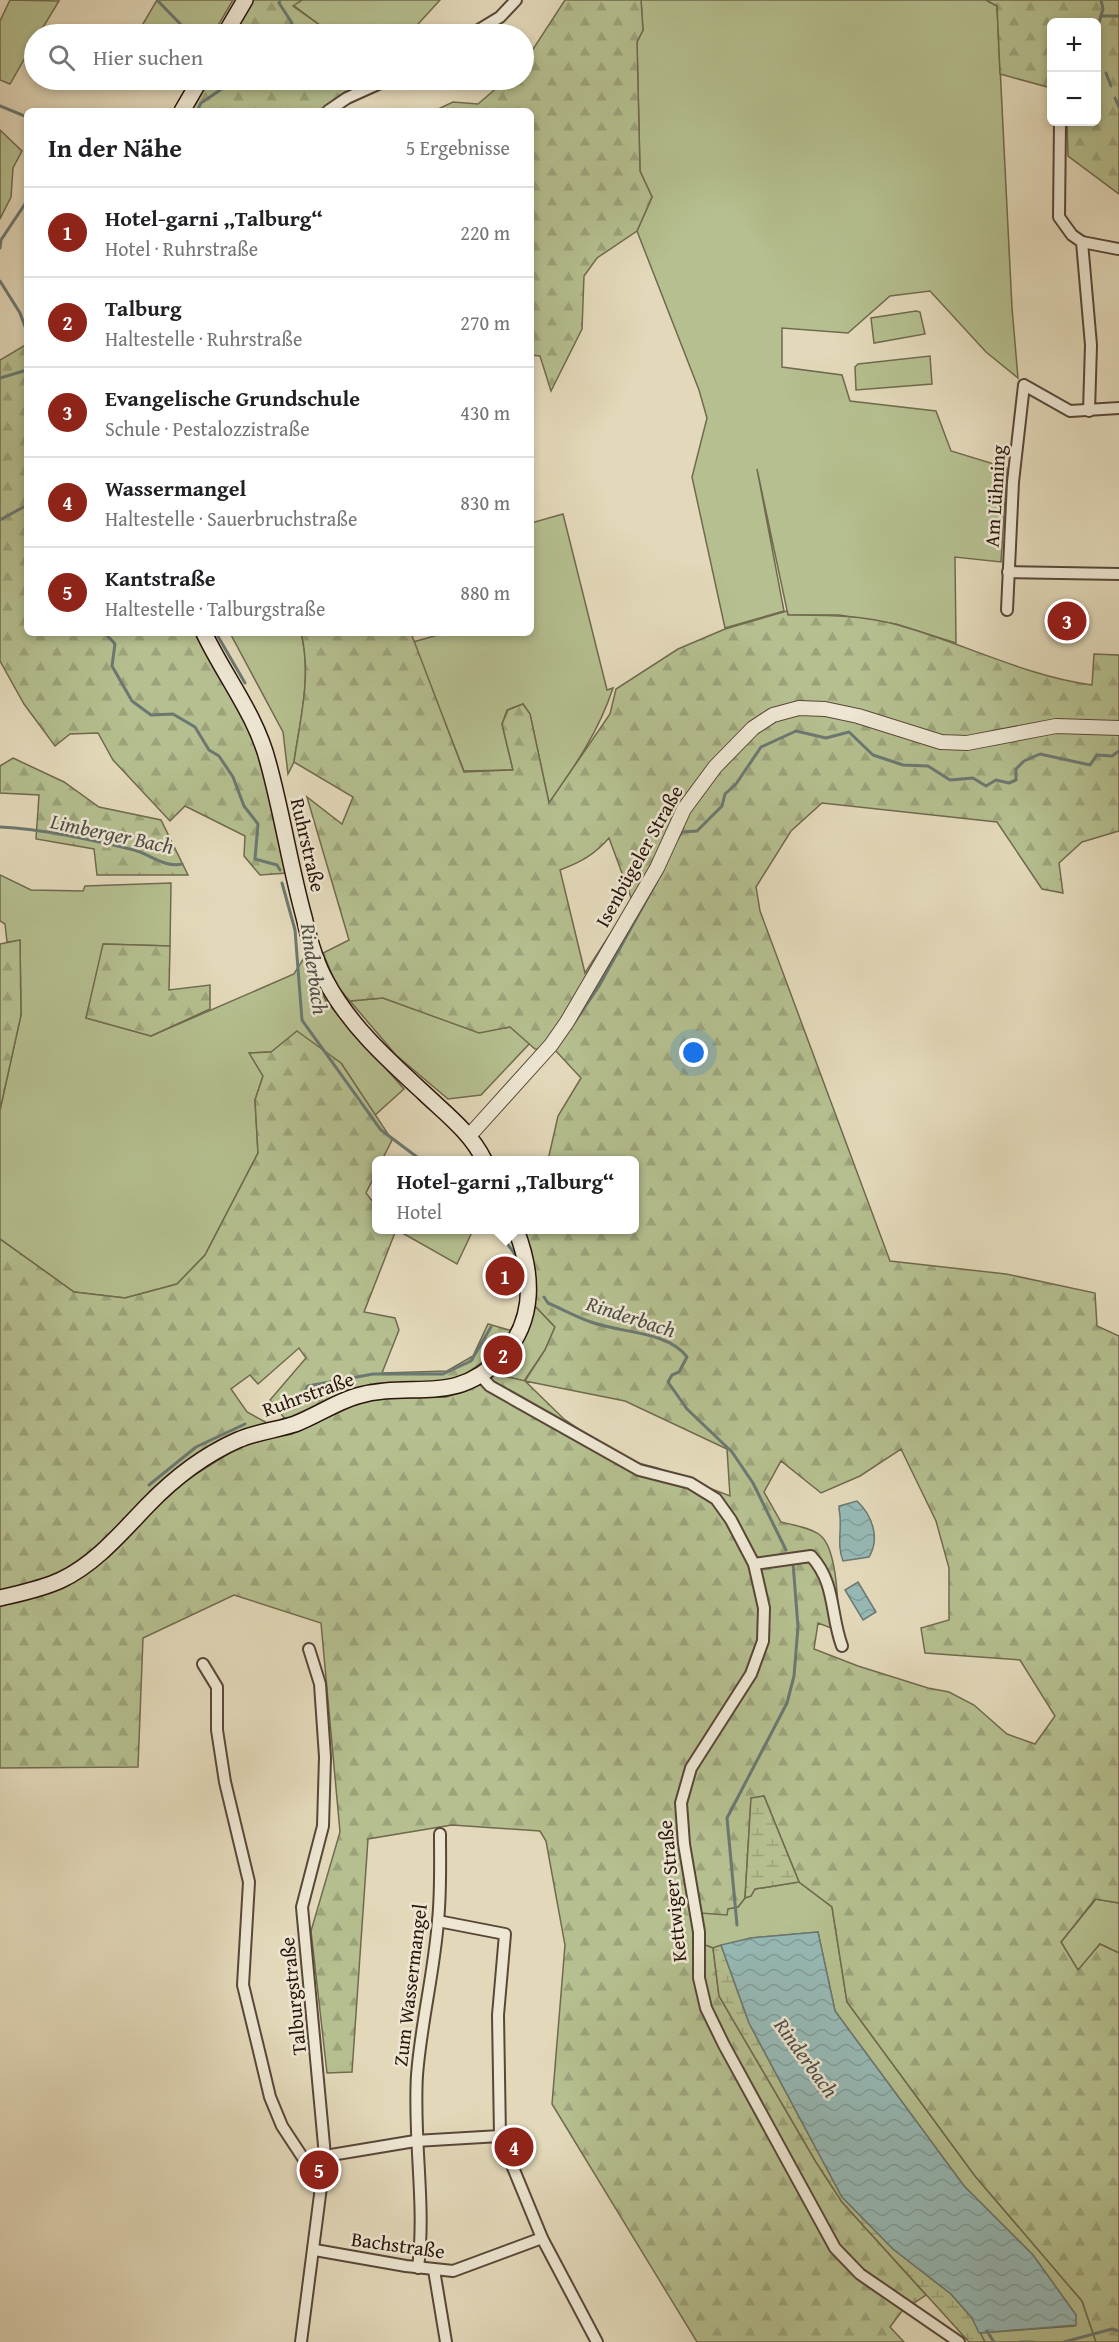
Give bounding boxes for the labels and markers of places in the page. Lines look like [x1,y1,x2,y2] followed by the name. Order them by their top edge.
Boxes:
[1048,598,1086,644] pin: 3
[486,1254,524,1298] pin: 1
[484,1332,522,1378] pin: 2
[494,2124,534,2170] pin: 4
[300,2148,338,2192] pin: 5

